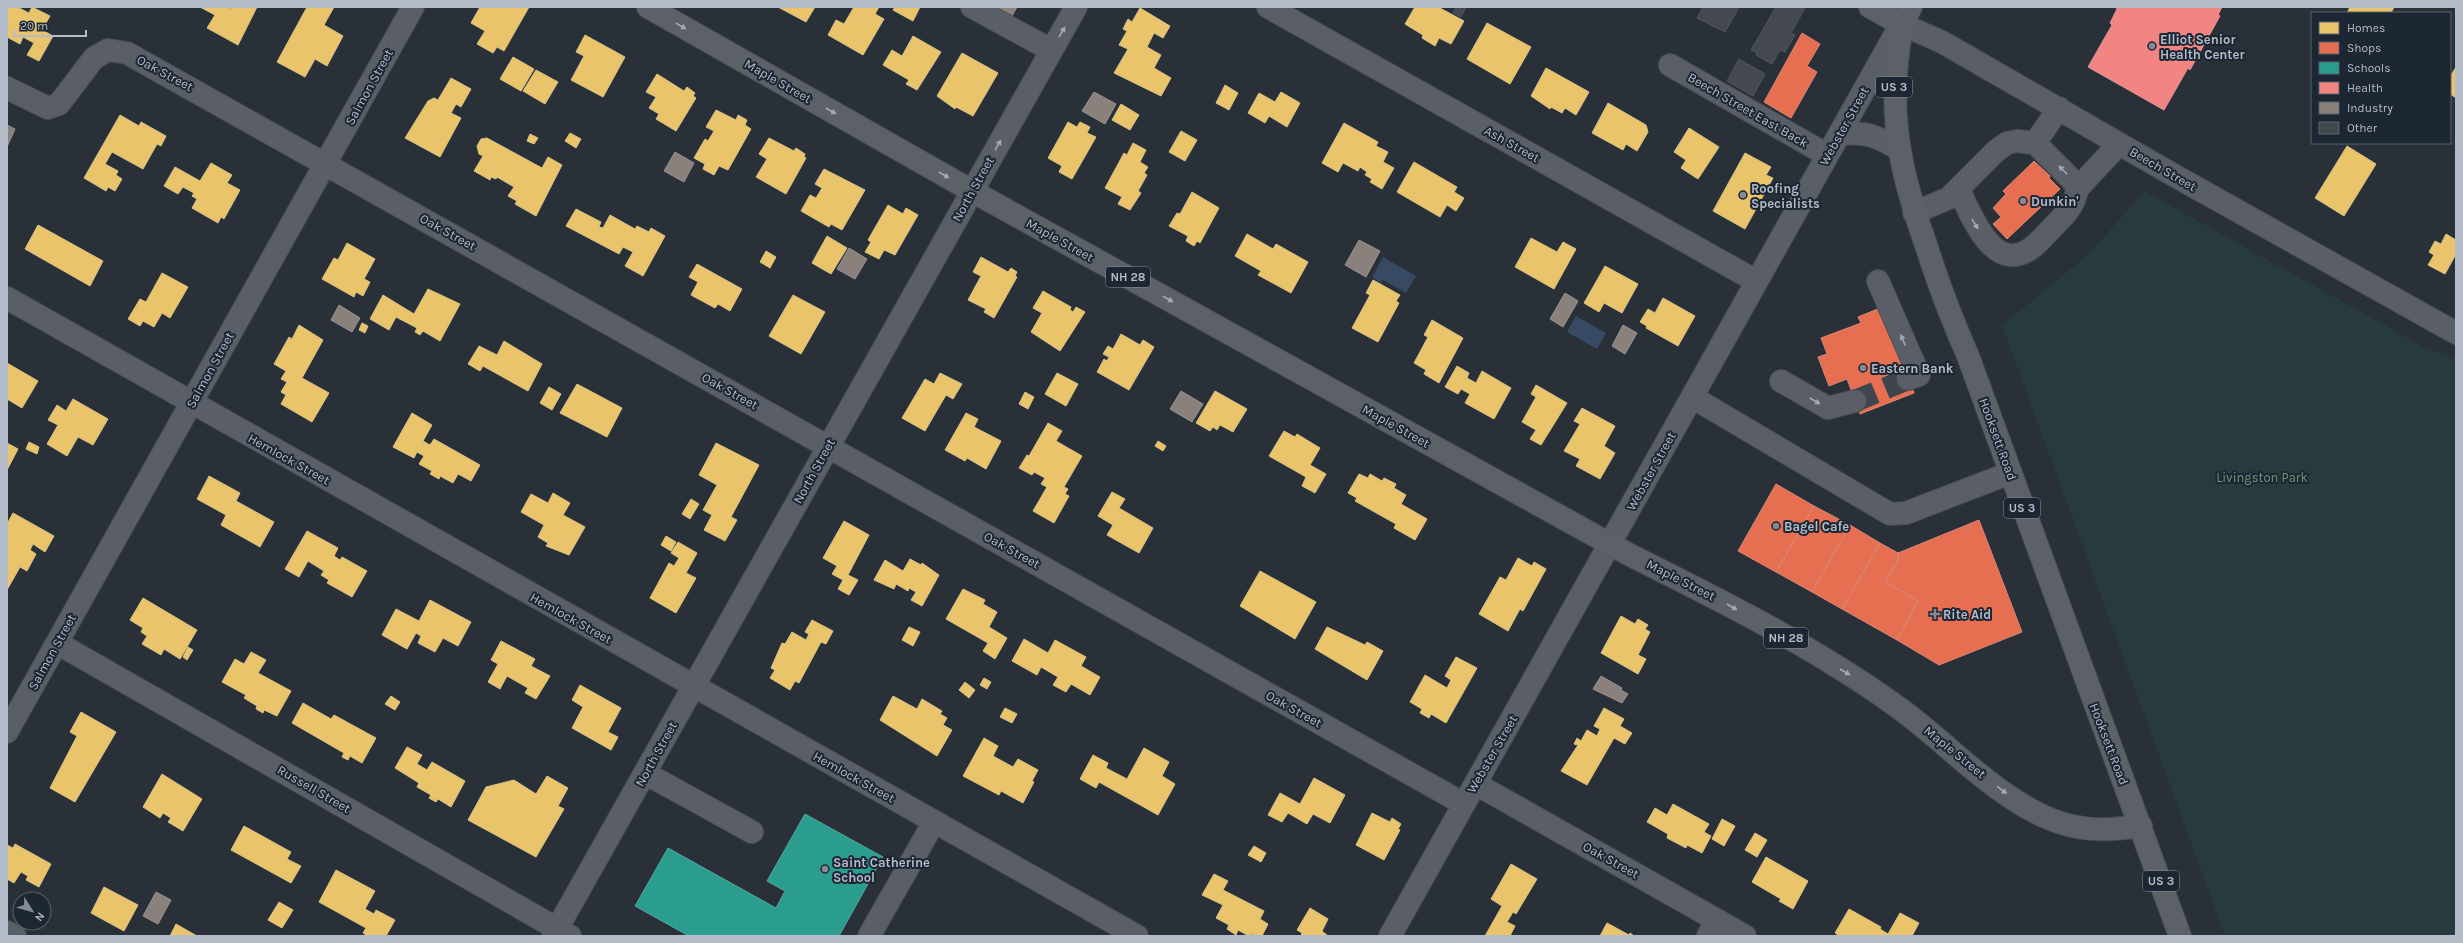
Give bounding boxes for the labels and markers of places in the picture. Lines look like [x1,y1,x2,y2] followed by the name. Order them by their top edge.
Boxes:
[2160,32,2245,62] place label: Elliot Senior Health Center
[2147,41,2157,51] marker: Elliot Senior Health Center
[1751,181,1820,211] place label: Roofing Specialists
[1738,190,1748,200] marker: Roofing Specialists
[2031,194,2079,209] place label: Dunkin'
[2018,196,2028,206] marker: Dunkin'
[1871,361,1954,376] place label: Eastern Bank
[1858,363,1868,373] marker: Eastern Bank
[1784,519,1849,534] place label: Bagel Cafe
[1771,521,1781,531] marker: Bagel Cafe
[1943,607,1991,622] place label: Rite Aid
[1930,609,1940,619] marker: Rite Aid
[833,855,930,885] place label: Saint Catherine School
[820,864,830,874] marker: Saint Catherine School

